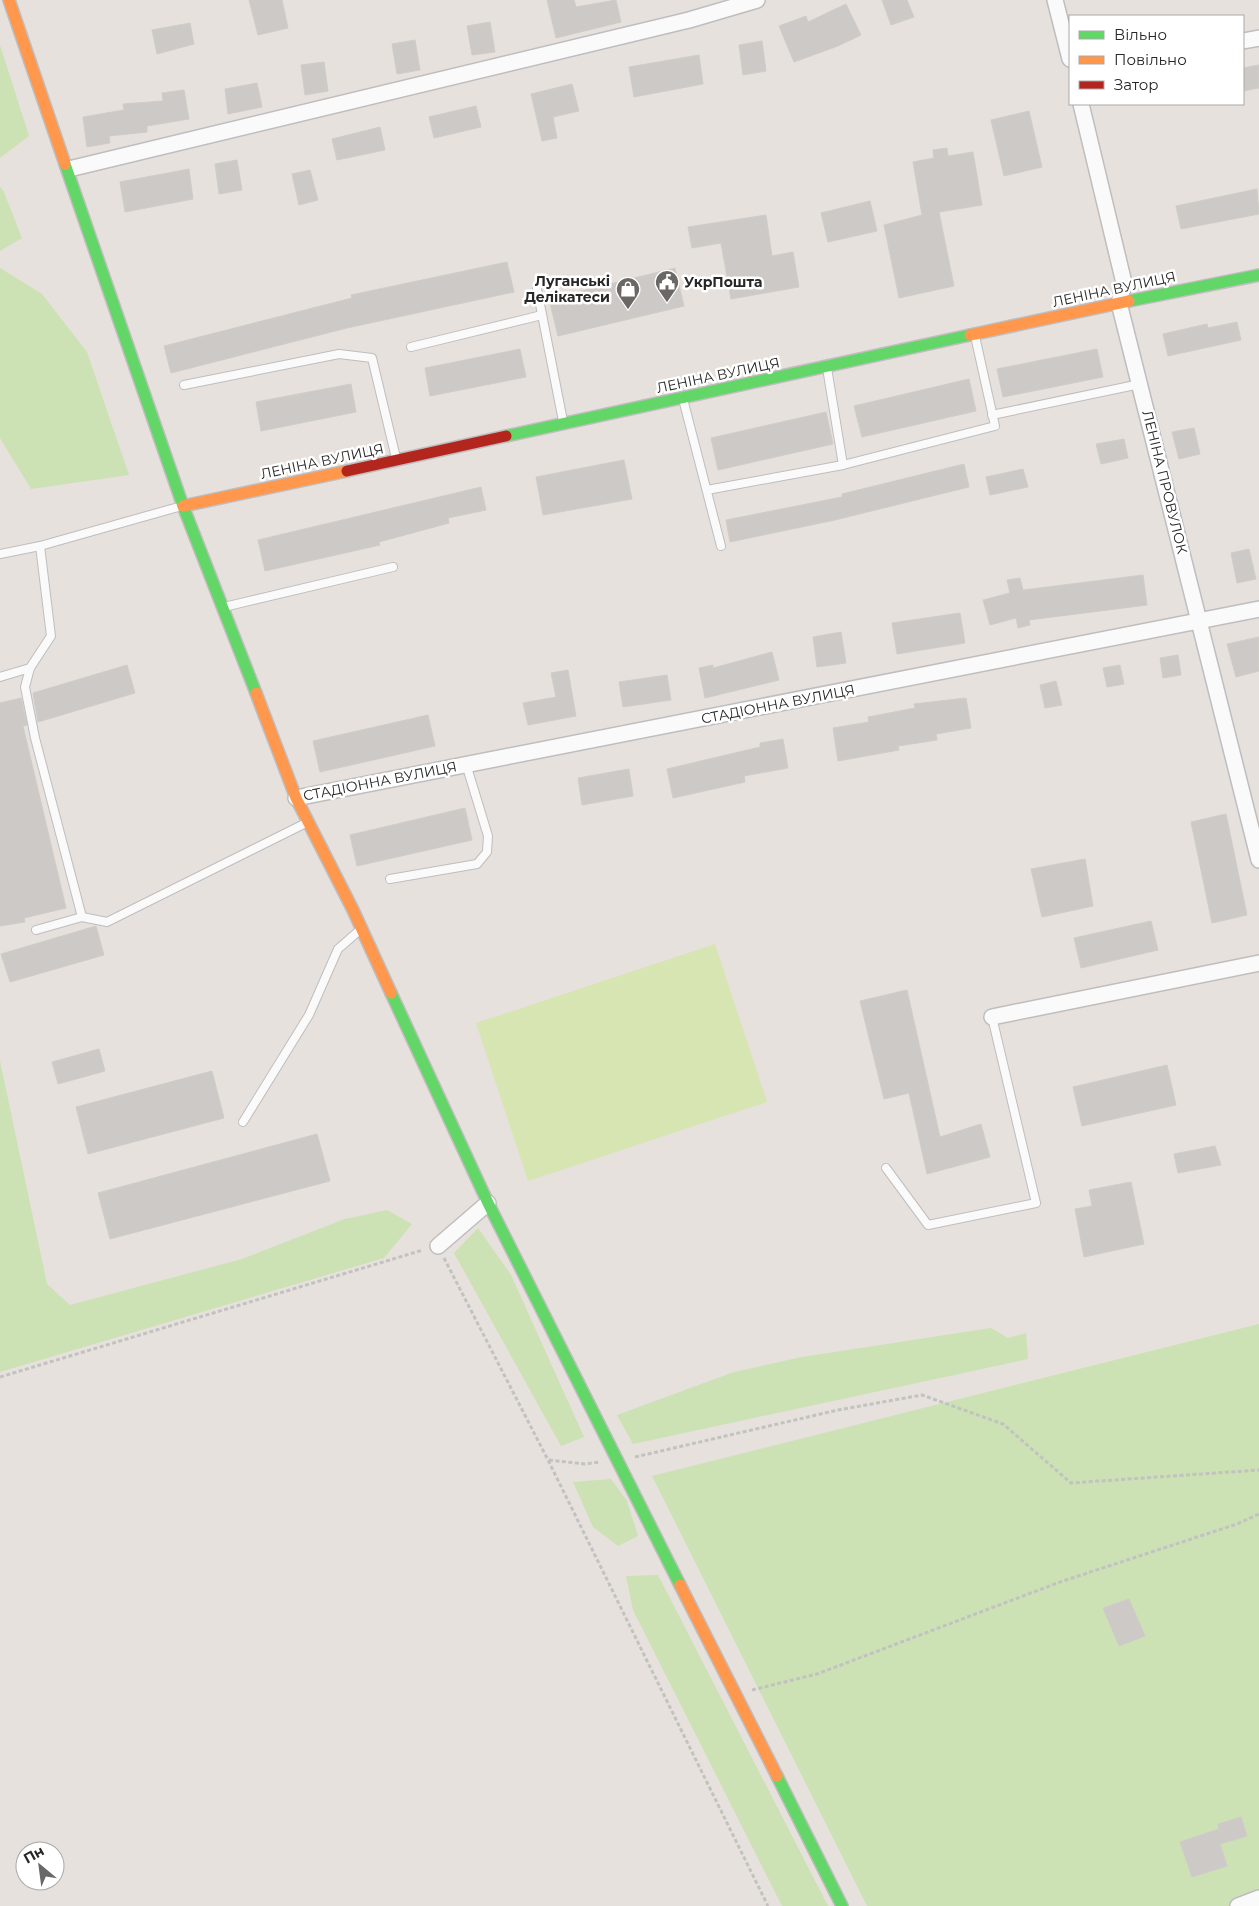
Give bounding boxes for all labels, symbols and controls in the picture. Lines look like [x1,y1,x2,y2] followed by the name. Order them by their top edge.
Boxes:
[1069,15,1244,105] legend
[1114,25,1167,44] text: Вільно
[1114,50,1187,69] text: Повільно
[1114,75,1159,94] text: Затор
[1051,267,1177,311] street label: ЛЕНІНА ВУЛИЦЯ
[654,269,680,303] public building icon: УкрПошта
[524,272,610,306] place label: Луганські Делікатеси
[684,273,762,291] place label: УкрПошта
[615,276,641,310] shop icon: Луганські Делікатеси
[655,353,781,397] street label: ЛЕНІНА ВУЛИЦЯ
[1138,408,1192,556] street label: ЛЕНІНА ПРОВУЛОК
[259,439,385,483] street label: ЛЕНІНА ВУЛИЦЯ
[700,680,856,728] street label: СТАДІОННА ВУЛИЦЯ
[302,757,458,805] street label: СТАДІОННА ВУЛИЦЯ
[15,1841,65,1891] north arrow
[20,1842,47,1868] text: Пн

